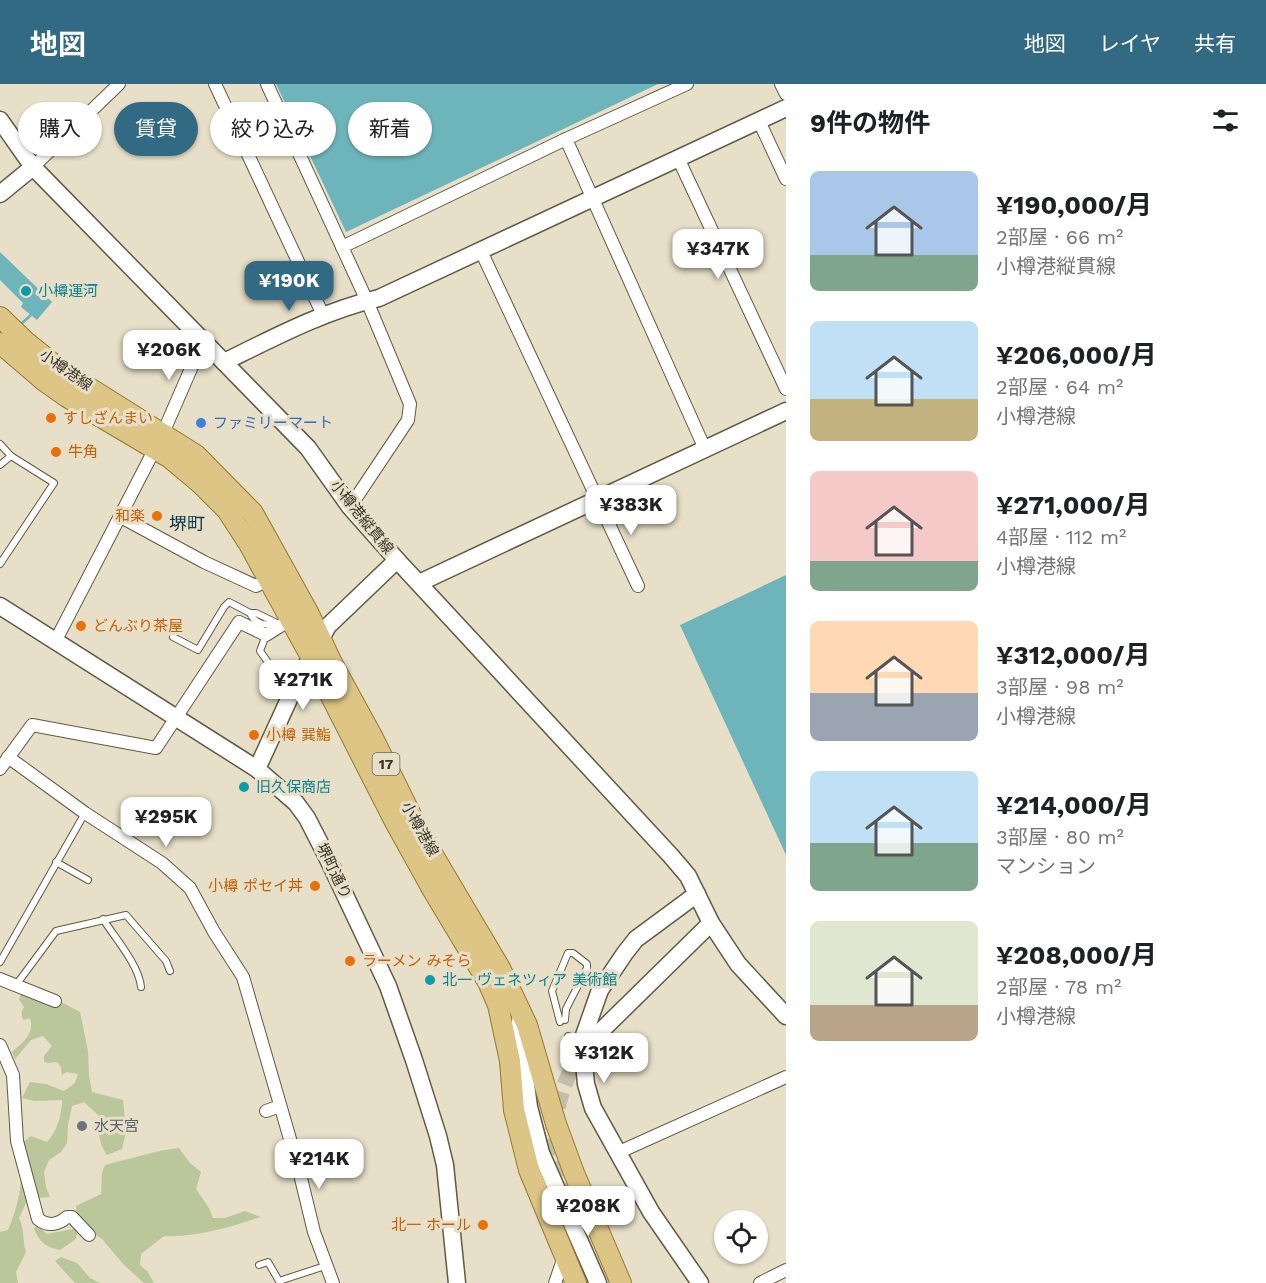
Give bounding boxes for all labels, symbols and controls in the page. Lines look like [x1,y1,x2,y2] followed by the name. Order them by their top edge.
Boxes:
[30,28,86,61] text: 地図
[1024,31,1066,56] text: 地図
[1099,31,1161,56] text: レイヤ
[1194,31,1236,56] text: 共有
[18,102,102,156] chip: 購入
[114,102,198,156] chip: 賃貸
[210,102,336,156] chip: 絞り込み
[348,102,432,156] chip: 新着
[1209,104,1242,137] icon: filters
[810,108,930,138] text: 9件の物件
[996,190,1152,220] text: ¥190,000/月
[858,195,930,267] icon: home
[996,225,1123,249] text: 2部屋 · 66 m²
[676,229,760,280] pin: ¥347K
[686,236,750,260] text: ¥347K
[996,254,1116,278] text: 小樽港縦貫線
[247,261,331,312] pin: ¥190K
[259,268,320,292] text: ¥190K
[38,282,98,300] place label: 小樽運河
[19,284,33,298] marker: 小樽運河
[127,330,211,381] pin: ¥206K
[137,337,201,361] text: ¥206K
[996,340,1157,370] text: ¥206,000/月
[36,345,96,395] street label: 小樽港線
[858,345,930,417] icon: home
[996,375,1123,399] text: 2部屋 · 64 m²
[996,404,1076,428] text: 小樽港線
[63,409,153,427] place label: すしざんまい
[44,411,58,425] marker: すしざんまい
[213,414,333,432] place label: ファミリーマート
[194,416,208,430] marker: ファミリーマート
[68,443,98,461] place label: 牛角
[49,445,63,459] marker: 牛角
[327,476,397,558] street label: 小樽港縦貫線
[589,485,673,536] pin: ¥383K
[996,490,1150,520] text: ¥271,000/月
[599,492,663,516] text: ¥383K
[858,495,930,567] icon: home
[115,507,145,525] place label: 和楽
[150,509,164,523] marker: 和楽
[169,513,205,534] district label: 堺町
[996,525,1126,549] text: 4部屋 · 112 m²
[996,554,1076,578] text: 小樽港線
[93,617,183,635] place label: どんぶり茶屋
[74,619,88,633] marker: どんぶり茶屋
[996,640,1151,670] text: ¥312,000/月
[858,645,930,717] icon: home
[261,660,345,711] pin: ¥271K
[273,667,333,691] text: ¥271K
[996,675,1124,699] text: 3部屋 · 98 m²
[996,704,1076,728] text: 小樽港線
[266,726,331,744] place label: 小樽 巽鮨
[247,728,261,742] marker: 小樽 巽鮨
[372,753,400,775] road number: 17
[256,778,331,796] place label: 旧久保商店
[237,780,251,794] marker: 旧久保商店
[996,790,1152,820] text: ¥214,000/月
[858,795,930,867] icon: home
[124,797,208,848] pin: ¥295K
[398,798,442,860] street label: 小樽港線
[135,804,197,828] text: ¥295K
[996,825,1124,849] text: 3部屋 · 80 m²
[313,840,355,902] street label: 堺町通り
[996,854,1096,878] text: マンション
[208,877,303,895] place label: 小樽 ポセイ丼
[308,879,322,893] marker: 小樽 ポセイ丼
[996,940,1157,970] text: ¥208,000/月
[858,945,930,1017] icon: home
[362,952,472,970] place label: ラーメン みそら
[343,954,357,968] marker: ラーメン みそら
[442,971,617,989] place label: 北一 ヴェネツィア 美術館
[423,973,437,987] marker: 北一 ヴェネツィア 美術館
[996,975,1121,999] text: 2部屋 · 78 m²
[996,1004,1076,1028] text: 小樽港線
[562,1033,646,1084] pin: ¥312K
[574,1040,634,1064] text: ¥312K
[94,1117,139,1135] place label: 水天宮
[75,1119,89,1133] marker: 水天宮
[277,1139,361,1190] pin: ¥214K
[289,1146,349,1170] text: ¥214K
[546,1186,630,1237] pin: ¥208K
[556,1193,620,1217] text: ¥208K
[714,1210,768,1264] map controls
[714,1210,768,1264] button: locate
[391,1216,471,1234] place label: 北一 ホール
[476,1218,490,1232] marker: 北一 ホール

